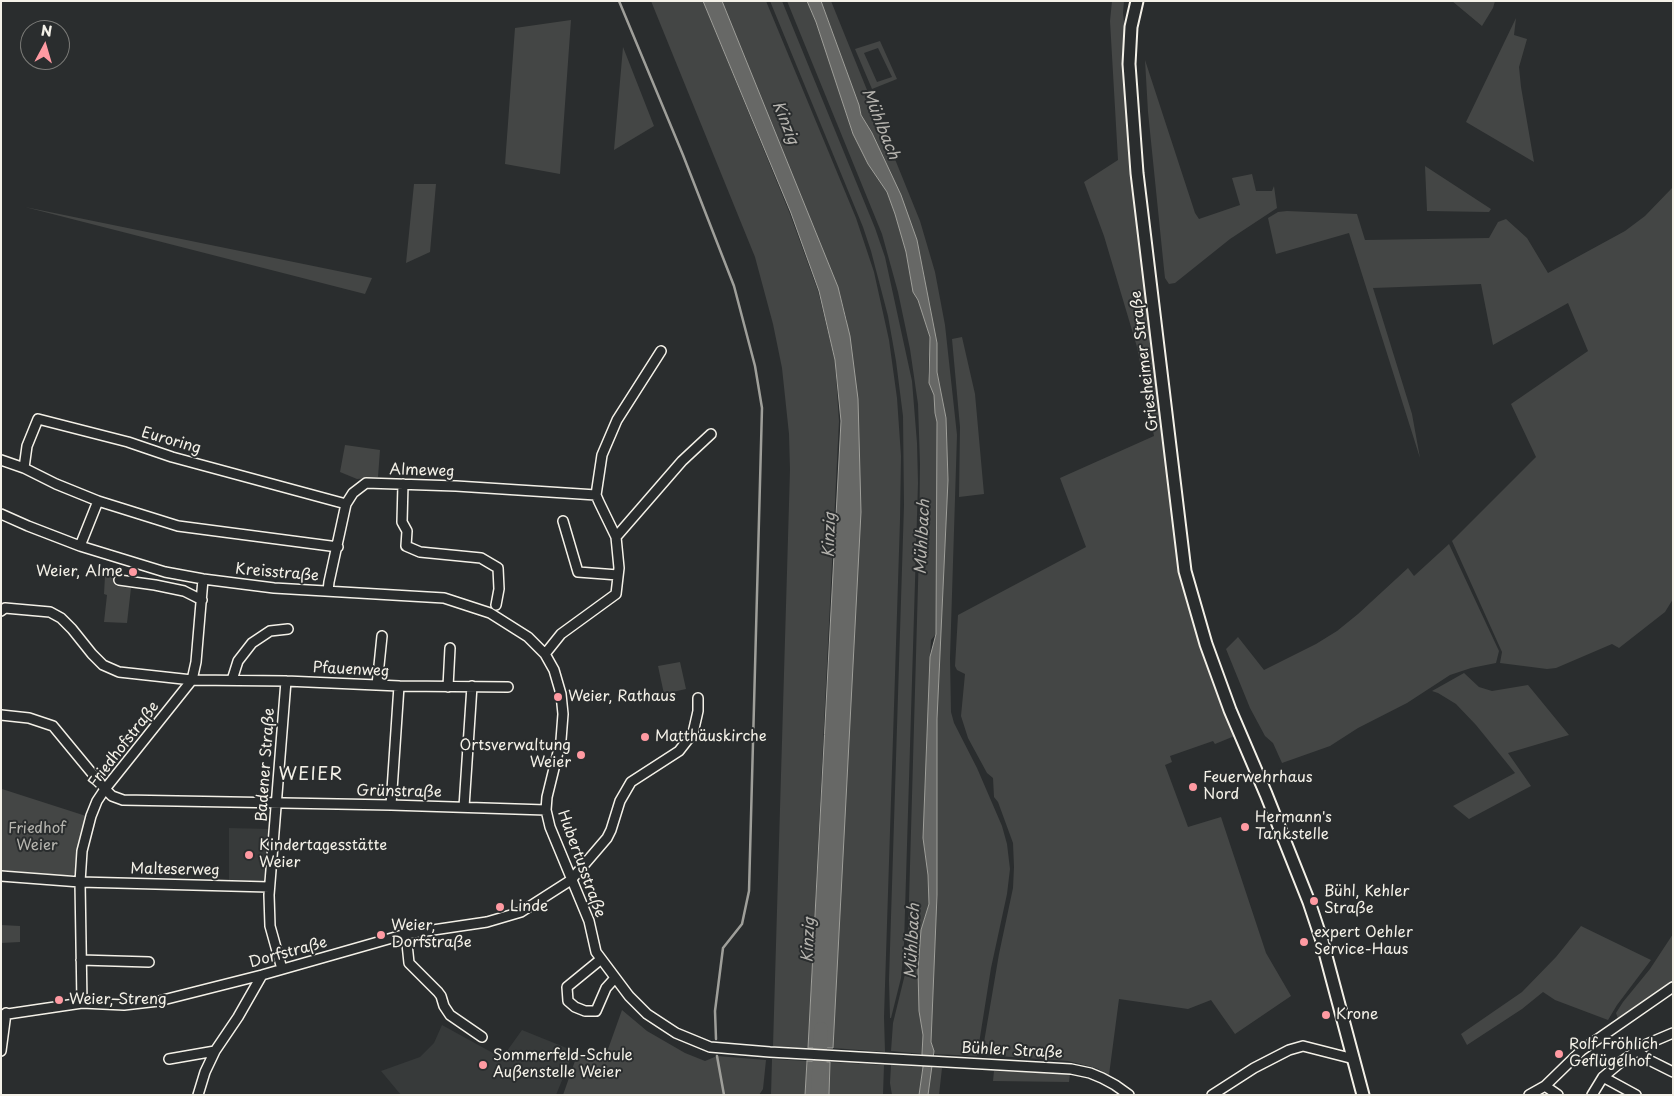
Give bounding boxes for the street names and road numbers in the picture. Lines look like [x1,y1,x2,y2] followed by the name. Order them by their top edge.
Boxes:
[1127,290,1163,432] street label: Griesheimer Straße
[139,424,203,458] street label: Euroring
[389,461,455,481] street label: Almeweg
[234,560,320,586] street label: Kreisstraße
[312,659,390,681] street label: Pfauenweg
[85,698,163,792] street label: Friedhofstraße
[253,707,279,823] street label: Badener Straße
[356,782,442,802] street label: Grünstraße
[553,808,609,920] street label: Hubertusstraße
[130,860,220,880] street label: Malteserweg
[247,934,329,972] street label: Dorfstraße
[961,1039,1063,1063] street label: Bühler Straße

